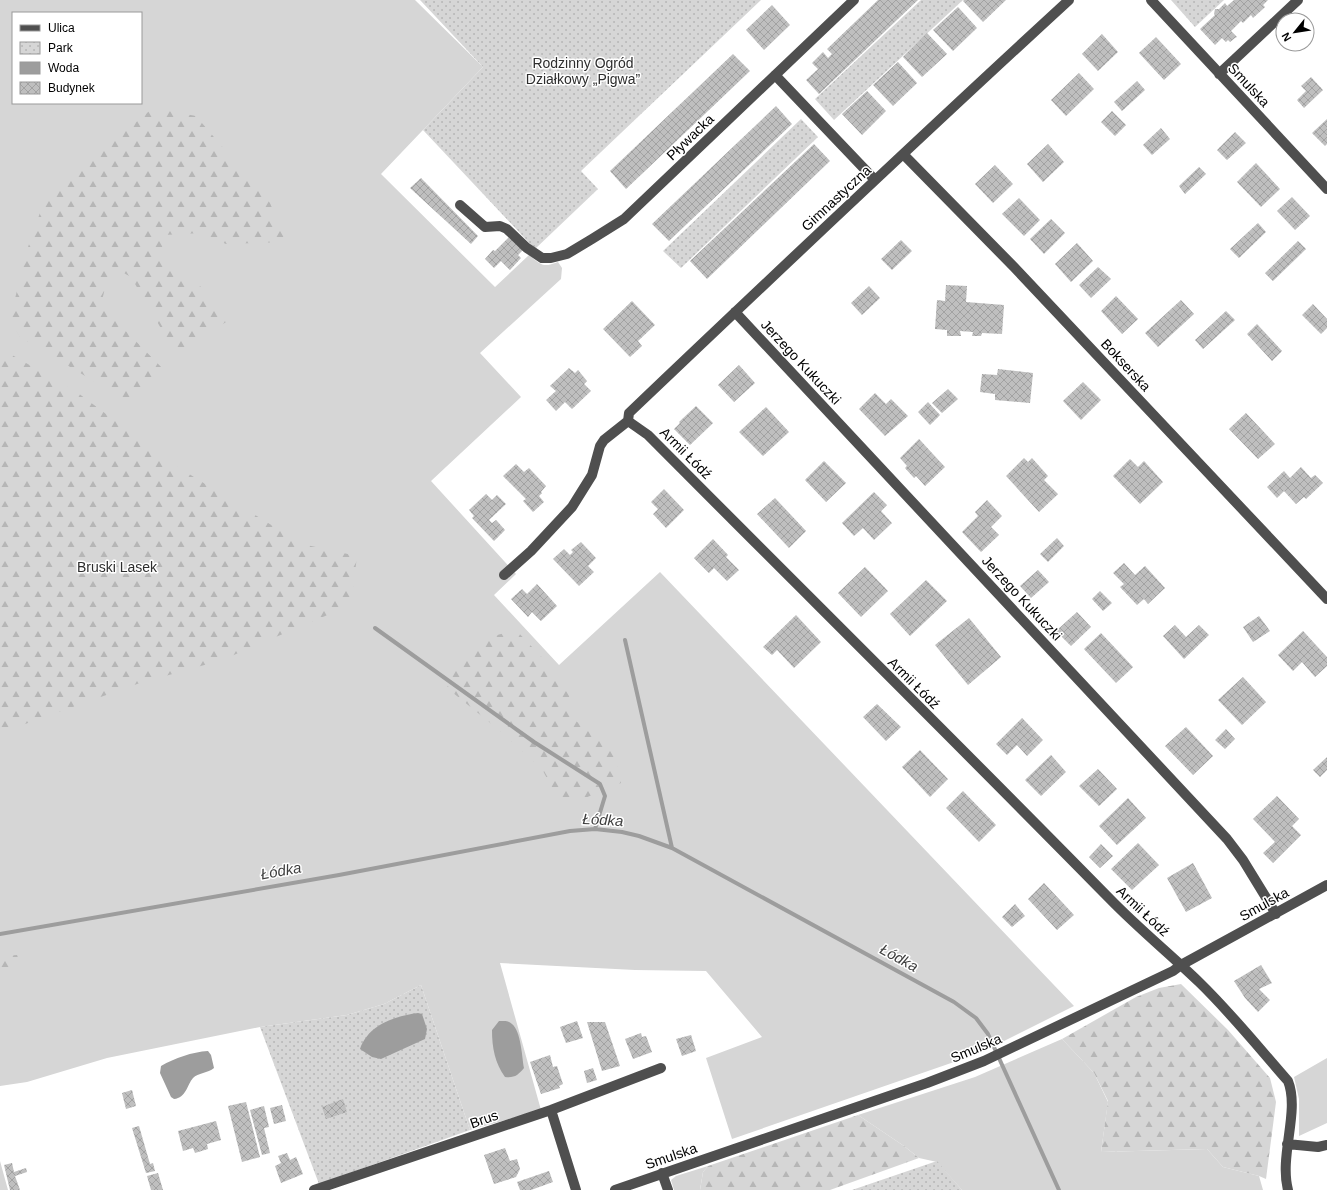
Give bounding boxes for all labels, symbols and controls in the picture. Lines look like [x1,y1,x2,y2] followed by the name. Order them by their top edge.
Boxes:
[12,12,142,104] legend
[1275,12,1315,52] north arrow
[48,21,75,35] text: Ulica
[1279,31,1294,43] text: N
[48,41,74,55] text: Park
[526,55,641,87] park label: Rodzinny Ogród Działkowy „Pigwa”
[1225,60,1273,110] street label: Smulska
[48,61,79,75] text: Woda
[48,81,96,95] text: Budynek
[663,111,717,163] street label: Pływacka
[798,162,874,234] street label: Gimnastyczna
[758,316,844,408] street label: Jerzego Kukuczki
[1098,336,1154,395] street label: Bokserska
[657,424,715,482] street label: Armii Łódź
[979,552,1065,644] street label: Jerzego Kukuczki
[77,559,158,575] park label: Bruski Lasek
[885,654,943,712] street label: Armii Łódź
[582,810,624,829] water label: Łódka
[259,859,303,882] water label: Łódka
[1113,883,1173,939] street label: Armii Łódź
[1237,884,1292,924] street label: Smulska
[877,940,921,975] water label: Łódka
[948,1030,1004,1066] street label: Smulska
[468,1107,500,1131] street label: Brus
[643,1140,699,1172] street label: Smulska

